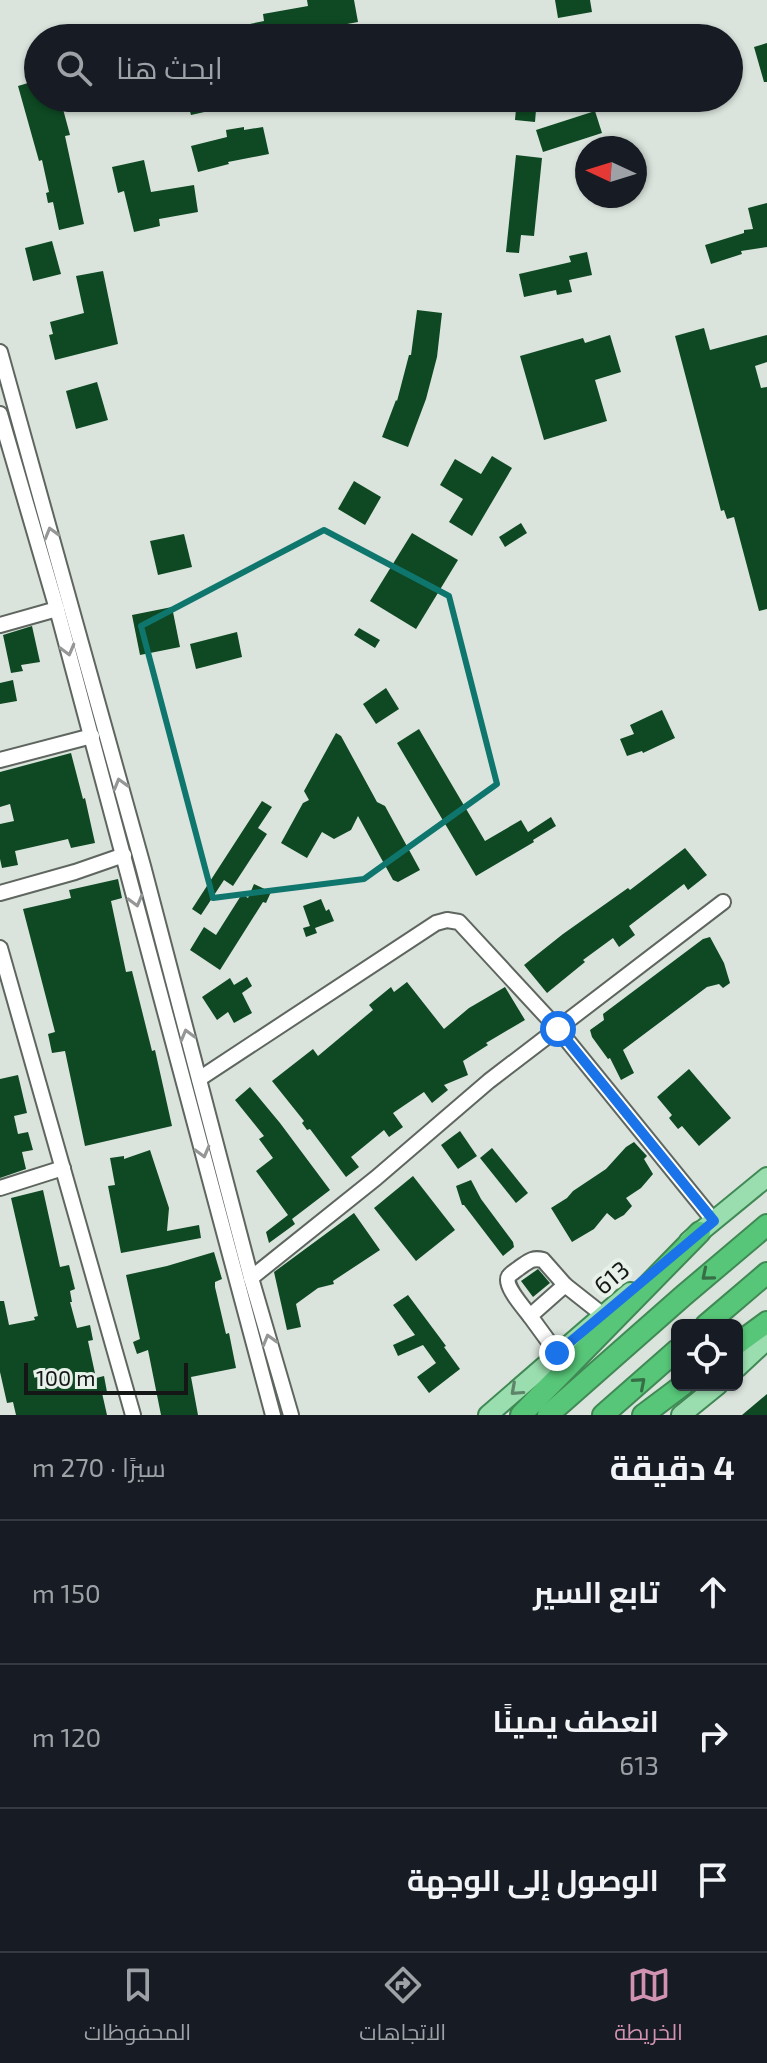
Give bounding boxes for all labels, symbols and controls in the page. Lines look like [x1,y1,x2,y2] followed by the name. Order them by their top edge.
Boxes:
[24,24,743,112] search box
[52,46,96,90] icon: search
[116,49,223,85] text: ابحث هنا
[575,136,647,208] north arrow
[43,527,60,541] one-way arrow
[59,643,76,657] one-way arrow
[113,777,130,791] one-way arrow
[127,894,143,908] one-way arrow
[540,1011,576,1047] route start
[180,1028,197,1042] one-way arrow
[194,1145,211,1159] one-way arrow
[588,1254,634,1300] street label: 613
[702,1265,717,1280] one-way arrow
[671,1319,743,1391] map controls
[671,1319,743,1391] button: locate
[262,1334,278,1348] one-way arrow
[539,1335,575,1371] route end
[24,1359,188,1395] scale bar
[36,1364,95,1390] text: 100 m
[631,1378,646,1392] one-way arrow
[510,1381,525,1395] one-way arrow
[610,1446,735,1487] text: 4 دقيقة
[32,1451,166,1482] text: سيرًا · 270 m
[691,1570,735,1614] icon: ahead
[533,1573,659,1609] text: تابع السير
[32,1577,101,1608] text: 150 m
[493,1702,659,1738] text: انعطف يمينًا
[691,1714,735,1758] icon: right
[32,1721,101,1752] text: 120 m
[619,1749,659,1780] text: 613
[691,1858,735,1902] icon: arrive
[407,1861,659,1897] text: الوصول إلى الوجهة
[84,1963,191,2053] tab: المحفوظات
[359,1963,446,2053] tab: الاتجاهات
[614,1963,683,2053] tab: الخريطة

